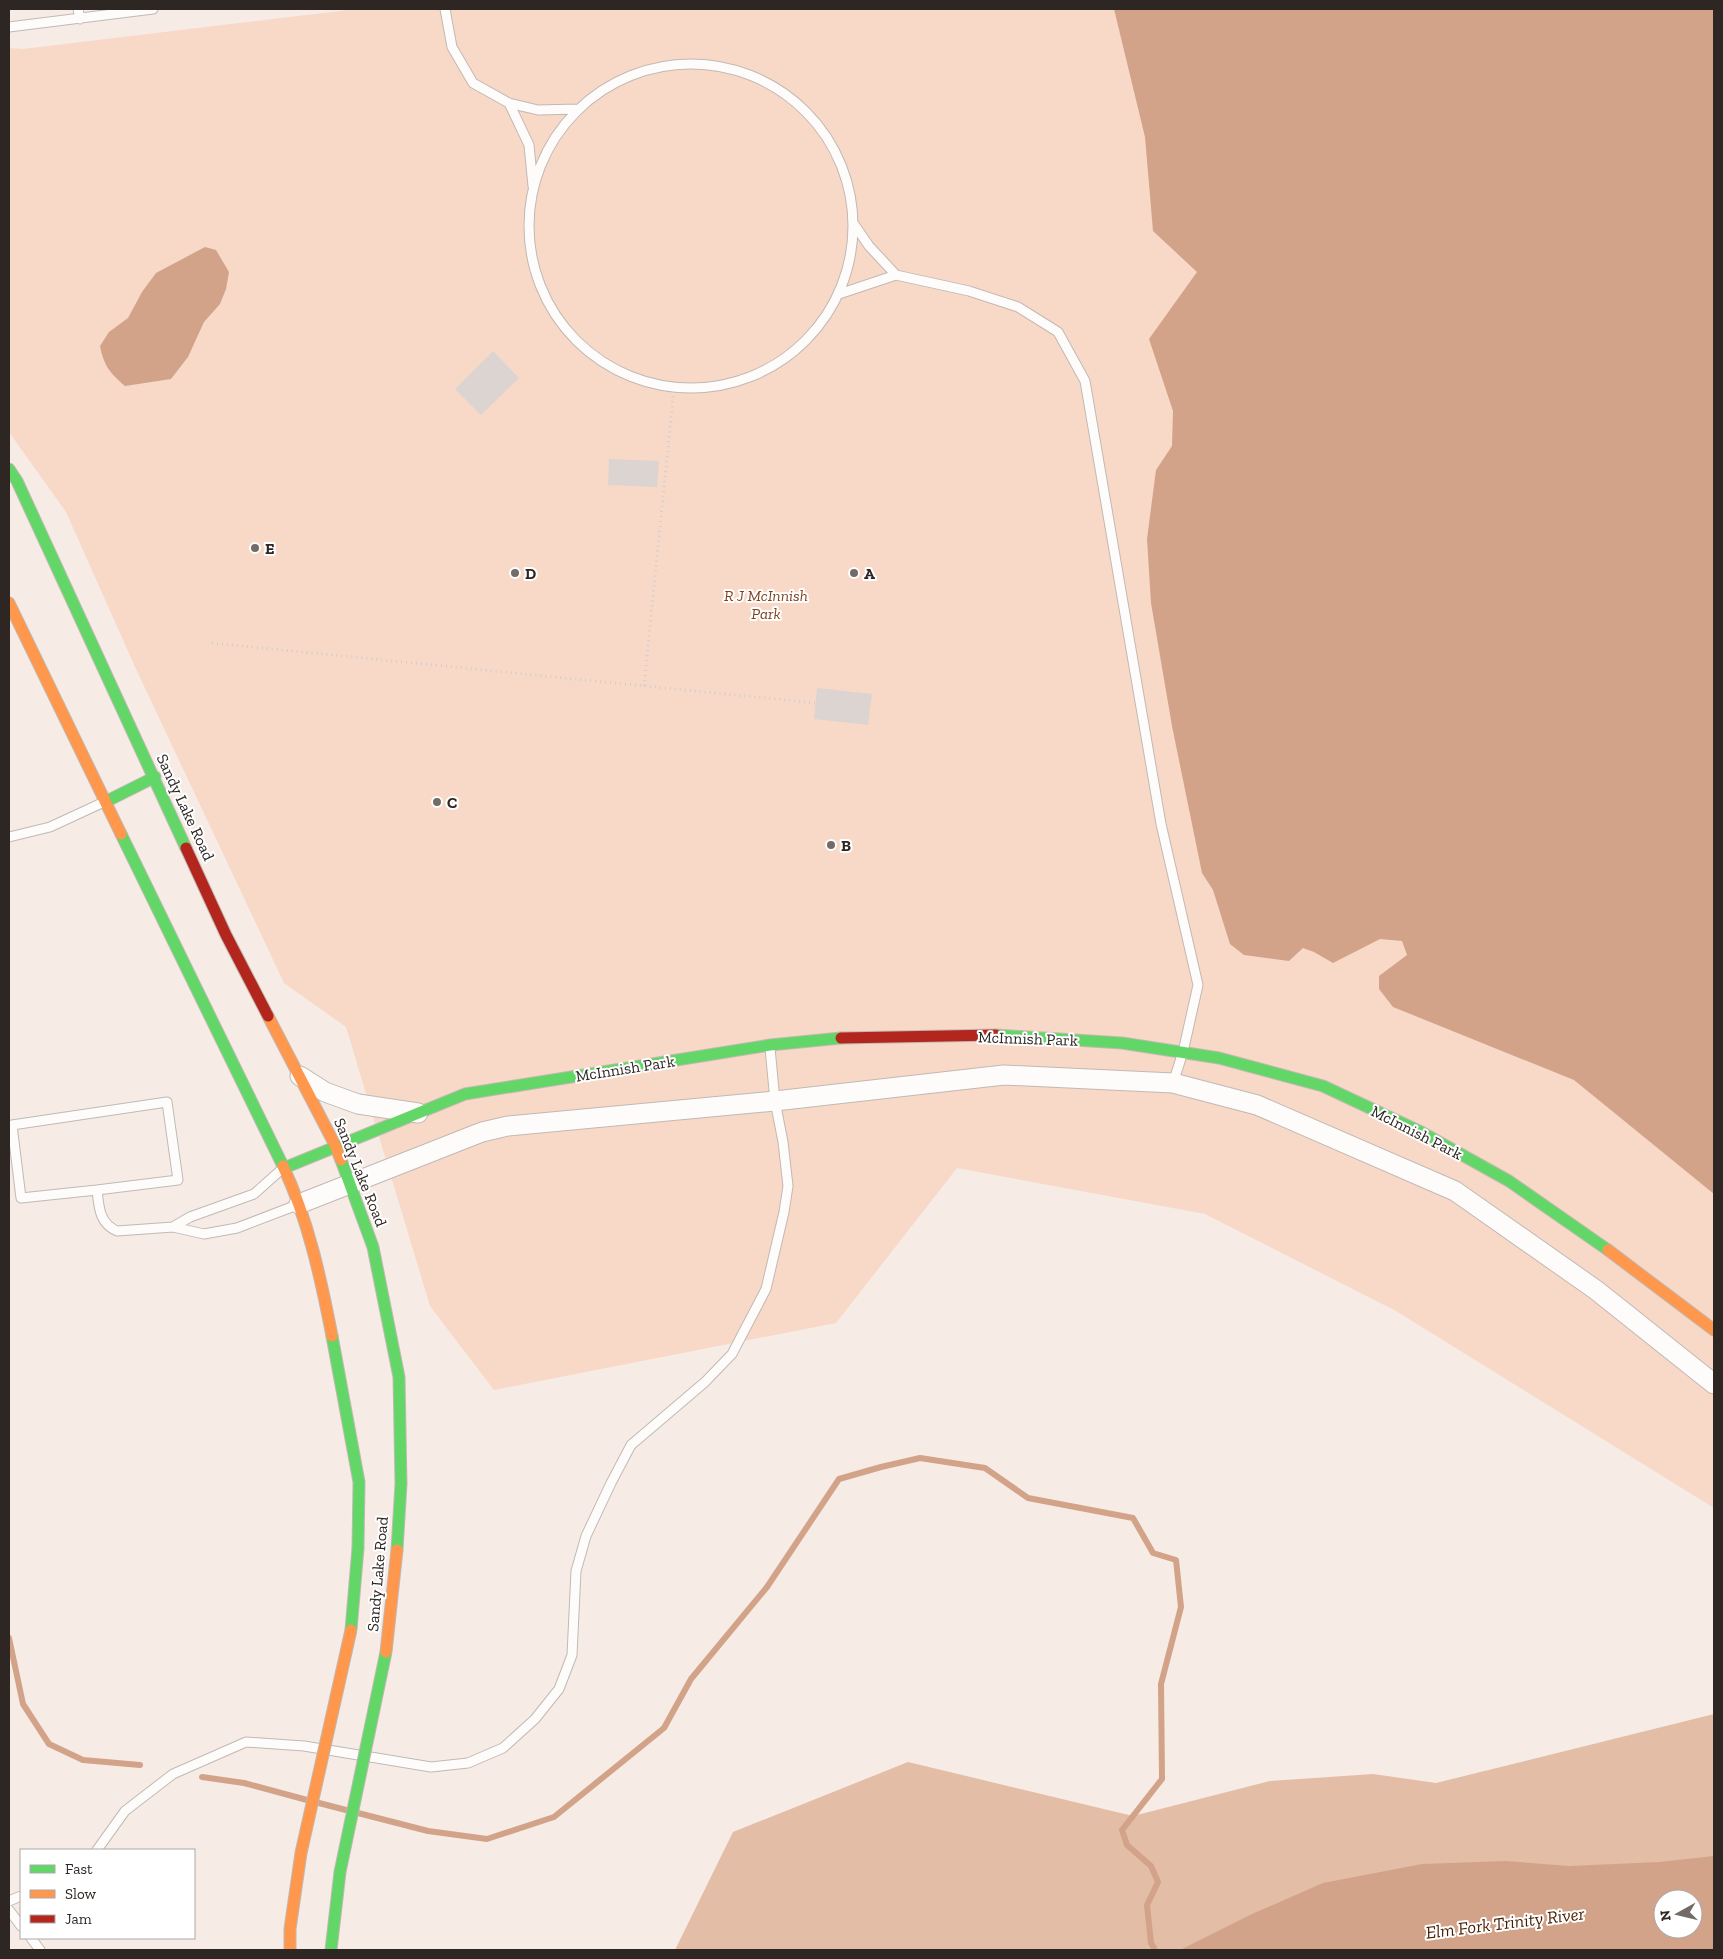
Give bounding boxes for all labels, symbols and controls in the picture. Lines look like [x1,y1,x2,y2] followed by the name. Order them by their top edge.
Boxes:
[265,539,275,558] place label: E
[249,542,261,554] marker: E
[525,564,536,583] place label: D
[864,564,875,583] place label: A
[509,567,521,579] marker: D
[848,567,860,579] marker: A
[724,586,808,623] park label: R J McInnish Park
[153,751,219,864] street label: Sandy Lake Road
[447,793,457,812] place label: C
[431,796,443,808] marker: C
[841,836,851,855] place label: B
[825,839,837,851] marker: B
[978,1027,1079,1050] street label: McInnish Park
[574,1051,677,1086] street label: McInnish Park
[1368,1101,1466,1164] street label: McInnish Park
[330,1115,391,1229] street label: Sandy Lake Road
[363,1515,392,1632] street label: Sandy Lake Road
[20,1849,195,1939] legend
[65,1860,93,1878] text: Fast
[65,1885,97,1903] text: Slow
[1653,1889,1703,1939] north arrow
[1424,1902,1586,1944] water label: Elm Fork Trinity River
[1656,1909,1675,1922] text: N
[65,1910,92,1928] text: Jam

